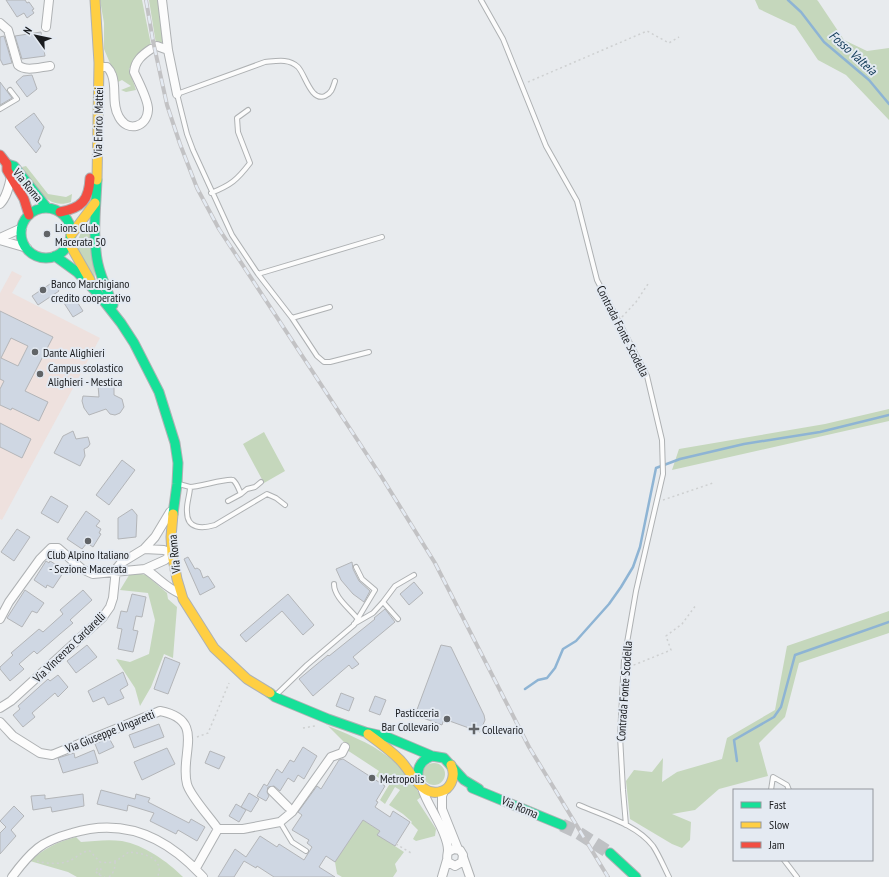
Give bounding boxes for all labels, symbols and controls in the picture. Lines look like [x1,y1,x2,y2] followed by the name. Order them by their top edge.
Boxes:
[16,16,56,56] north arrow
[20,24,35,37] text: N
[826,27,881,79] water label: Fosso Valteia
[90,87,106,158] street label: Via Enrico Mattei
[9,165,46,205] street label: Via Roma
[55,220,106,249] place label: Lions Club Macerata 50
[42,229,52,239] marker: Lions Club Macerata 50
[51,276,131,305] place label: Banco Marchigiano credito cooperativo
[593,283,653,379] street label: Contrada Fonte Scodella
[38,285,48,295] marker: Banco Marchigiano credito cooperativo
[43,345,105,360] place label: Dante Alighieri
[30,347,40,357] marker: Dante Alighieri
[48,360,123,389] place label: Campus scolastico Alighieri - Mestica
[35,369,45,379] marker: Campus scolastico Alighieri - Mestica
[165,534,184,575] street label: Via Roma
[83,536,93,546] marker: Club Alpino Italiano - Sezione Macerata
[47,547,129,576] place label: Club Alpino Italiano - Sezione Macerata
[29,609,108,686] street label: Via Vincenzo Cardarelli
[613,640,635,742] street label: Contrada Fonte Scodella
[381,705,439,734] place label: Pasticceria Bar Collevario
[62,706,157,756] street label: Via Giuseppe Ungaretti
[442,714,452,724] marker: Pasticceria Bar Collevario
[482,722,523,737] place label: Collevario
[469,724,479,734] marker: Collevario
[380,771,424,786] place label: Metropolis
[367,773,377,783] marker: Metropolis
[733,789,873,861] legend
[498,792,541,822] street label: Via Roma
[769,797,787,812] text: Fast
[769,817,790,832] text: Slow
[768,837,785,852] text: Jam

